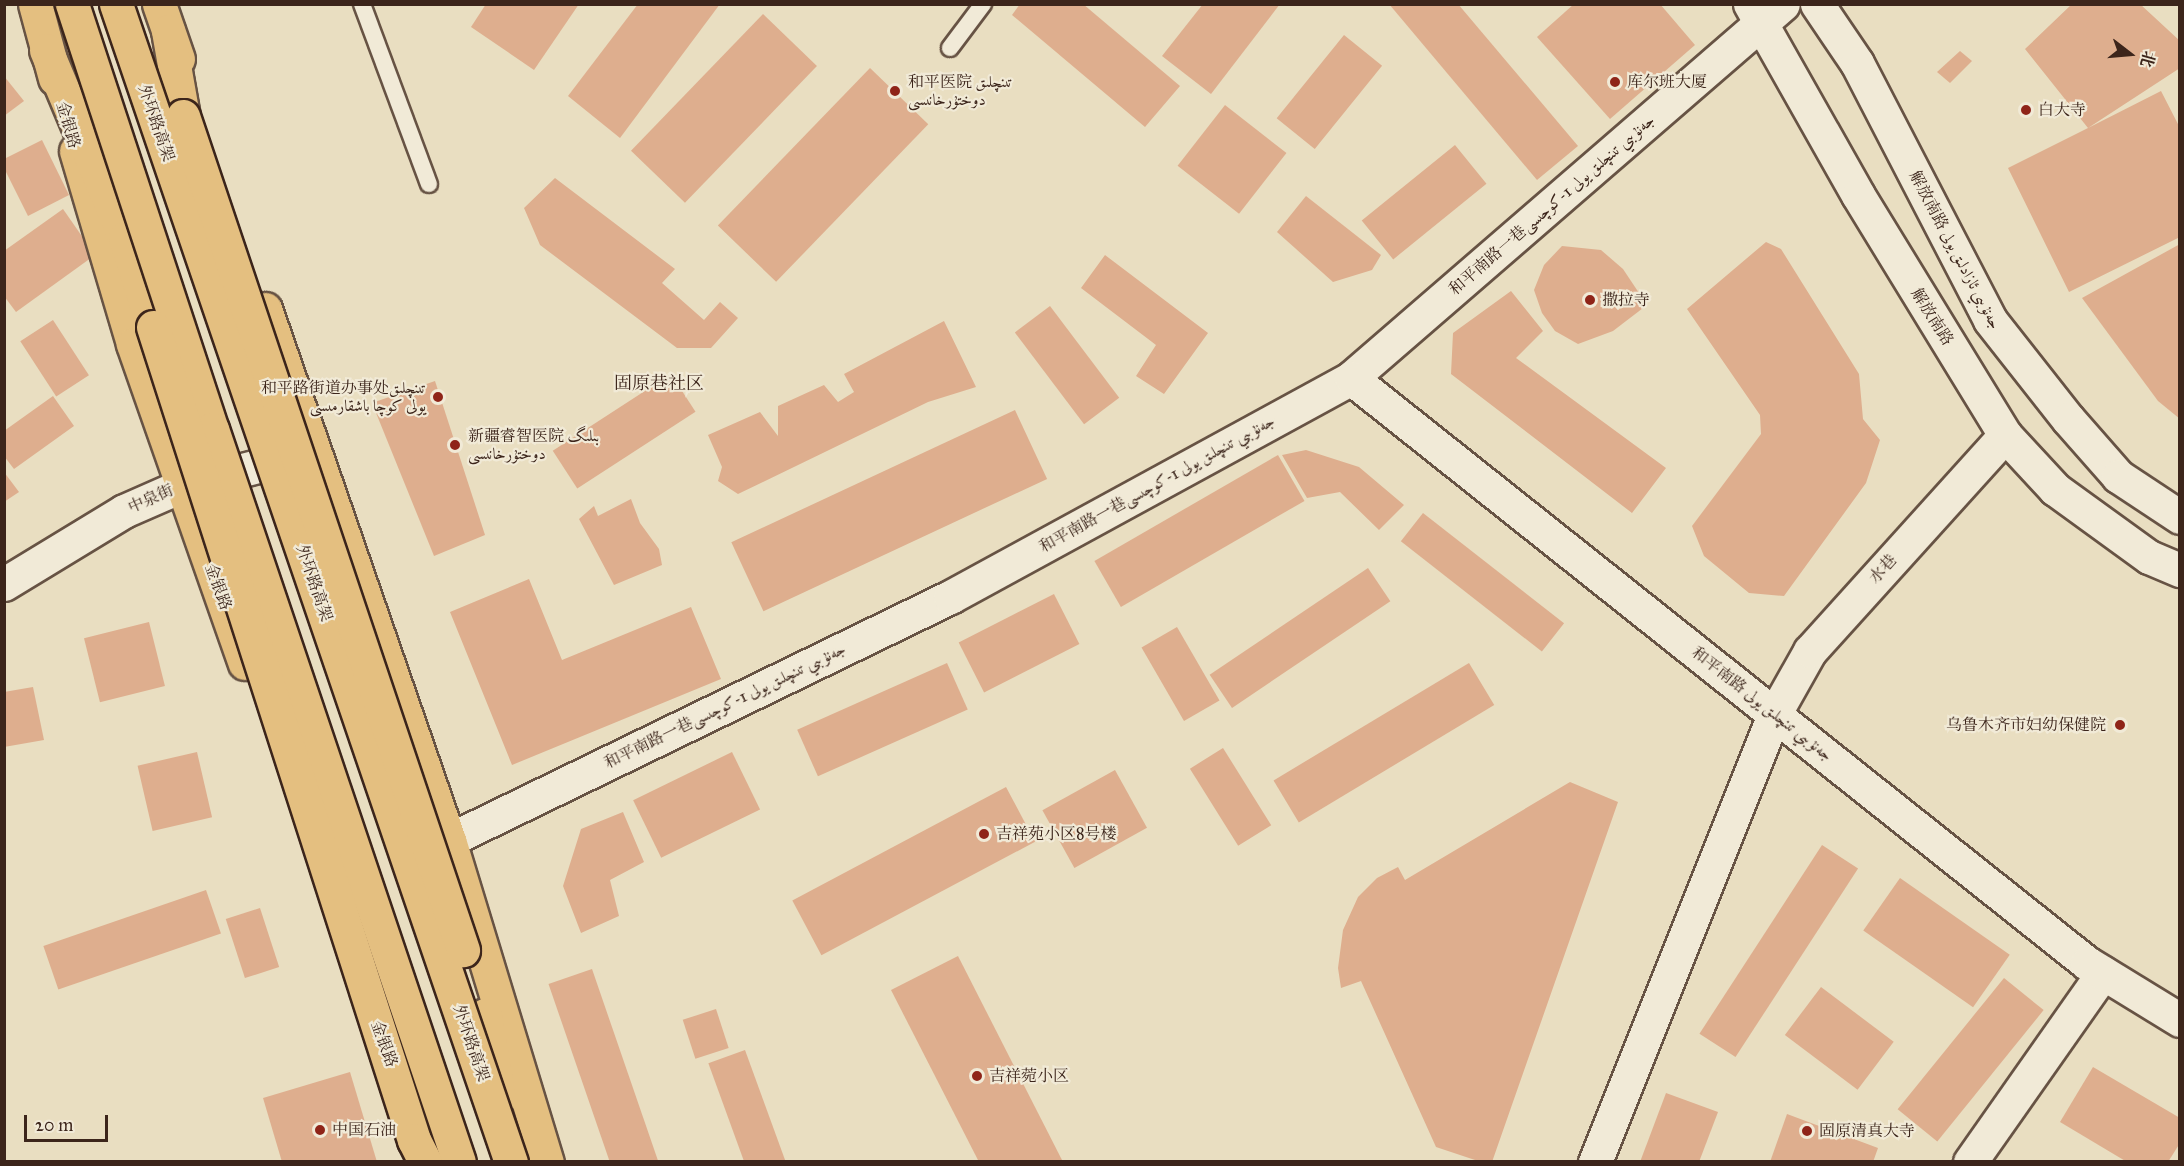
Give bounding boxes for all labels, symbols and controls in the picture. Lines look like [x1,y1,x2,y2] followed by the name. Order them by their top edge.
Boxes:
[2100,24,2160,84] north arrow
[2136,49,2159,69] text: 北
[908,72,1013,110] place label: 和平医院 تىنچلىق دوختۇرخانىسى
[1627,72,1707,92] place label: 库尔班大厦
[1608,75,1622,89] marker: 库尔班大厦
[134,82,178,164] street label: 外环路高架
[886,82,904,100] marker: 和平医院 تىنچلىق دوختۇرخانىسى
[52,99,84,151] street label: 金银路
[2038,100,2086,120] place label: 白大寺
[2019,103,2033,117] marker: 白大寺
[1445,111,1659,299] street label: 和平南路一巷جەنۇبىي تىنچلىق يولى 1-كوچىسى
[1905,168,2005,332] street label: 解放南路 جەنۇبىي ئازادلىق يولى
[1907,285,1957,349] street label: 解放南路
[1602,290,1650,310] place label: 撒拉寺
[1583,293,1597,307] marker: 撒拉寺
[614,372,704,394] district label: 固原巷社区
[261,378,426,416] place label: 和平路街道办事处تىنچلىق يولى كوچا باشقارمىسى
[431,390,445,404] marker: 和平路街道办事处تىنچلىق يولى كوچا باشقارمىسى
[1036,411,1278,557] street label: 和平南路一巷جەنۇبىي تىنچلىق يولى 1-كوچىسى
[468,426,599,464] place label: 新疆睿智医院 بىلىگ دوختۇرخانىسى
[446,436,464,454] marker: 新疆睿智医院 بىلىگ دوختۇرخانىسى
[125,480,177,518] street label: 中泉街
[292,542,336,624] street label: 外环路高架
[1865,551,1901,587] street label: 水巷
[201,561,235,613] street label: 金银路
[601,639,849,773] street label: 和平南路一巷جەنۇبىي تىنچلىق يولى 1-كوچىسى
[1688,643,1836,765] street label: 和平南路 جەنۇبىي تىنچلىق يولى
[1946,715,2106,735] place label: 乌鲁木齐市妇幼保健院
[2111,716,2129,734] marker: 乌鲁木齐市妇幼保健院
[996,824,1117,844] place label: 吉祥苑小区8号楼
[977,827,991,841] marker: 吉祥苑小区8号楼
[449,1002,493,1084] street label: 外环路高架
[367,1018,401,1070] street label: 金银路
[989,1066,1069,1086] place label: 吉祥菀小区
[970,1069,984,1083] marker: 吉祥菀小区
[27,1103,111,1141] scale bar
[35,1114,73,1136] text: 20 m
[332,1120,396,1140] place label: 中国石油
[1819,1121,1915,1141] place label: 固原清真大寺
[313,1123,327,1137] marker: 中国石油
[1800,1124,1814,1138] marker: 固原清真大寺

